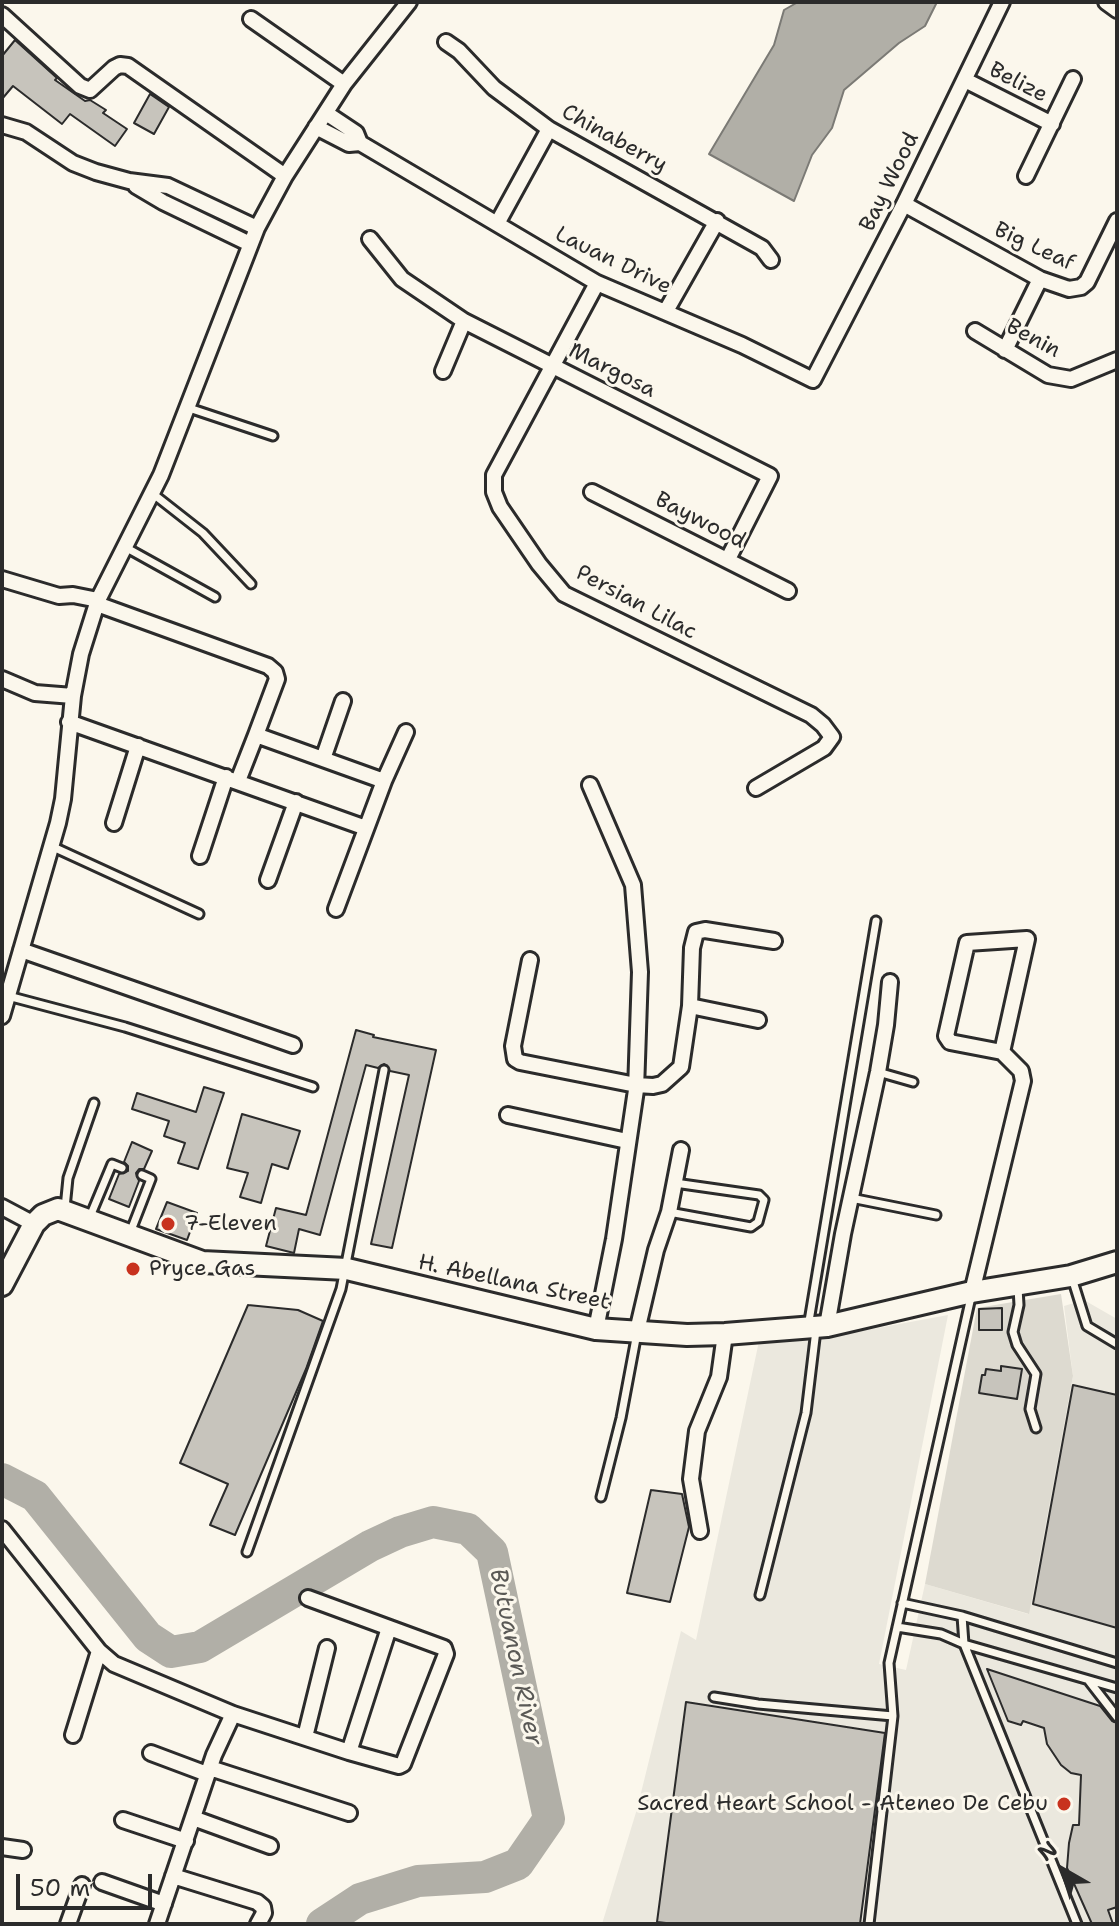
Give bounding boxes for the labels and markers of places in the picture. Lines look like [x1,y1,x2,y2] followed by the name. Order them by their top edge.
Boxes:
[184,1211,277,1237] place label: 7-Eleven
[159,1215,177,1233] marker: 7-Eleven
[149,1256,256,1282] place label: Pryce Gas
[124,1260,142,1278] marker: Pryce Gas
[637,1791,1048,1817] place label: Sacred Heart School - Ateneo De Cebu
[1055,1795,1073,1813] marker: Sacred Heart School - Ateneo De Cebu

